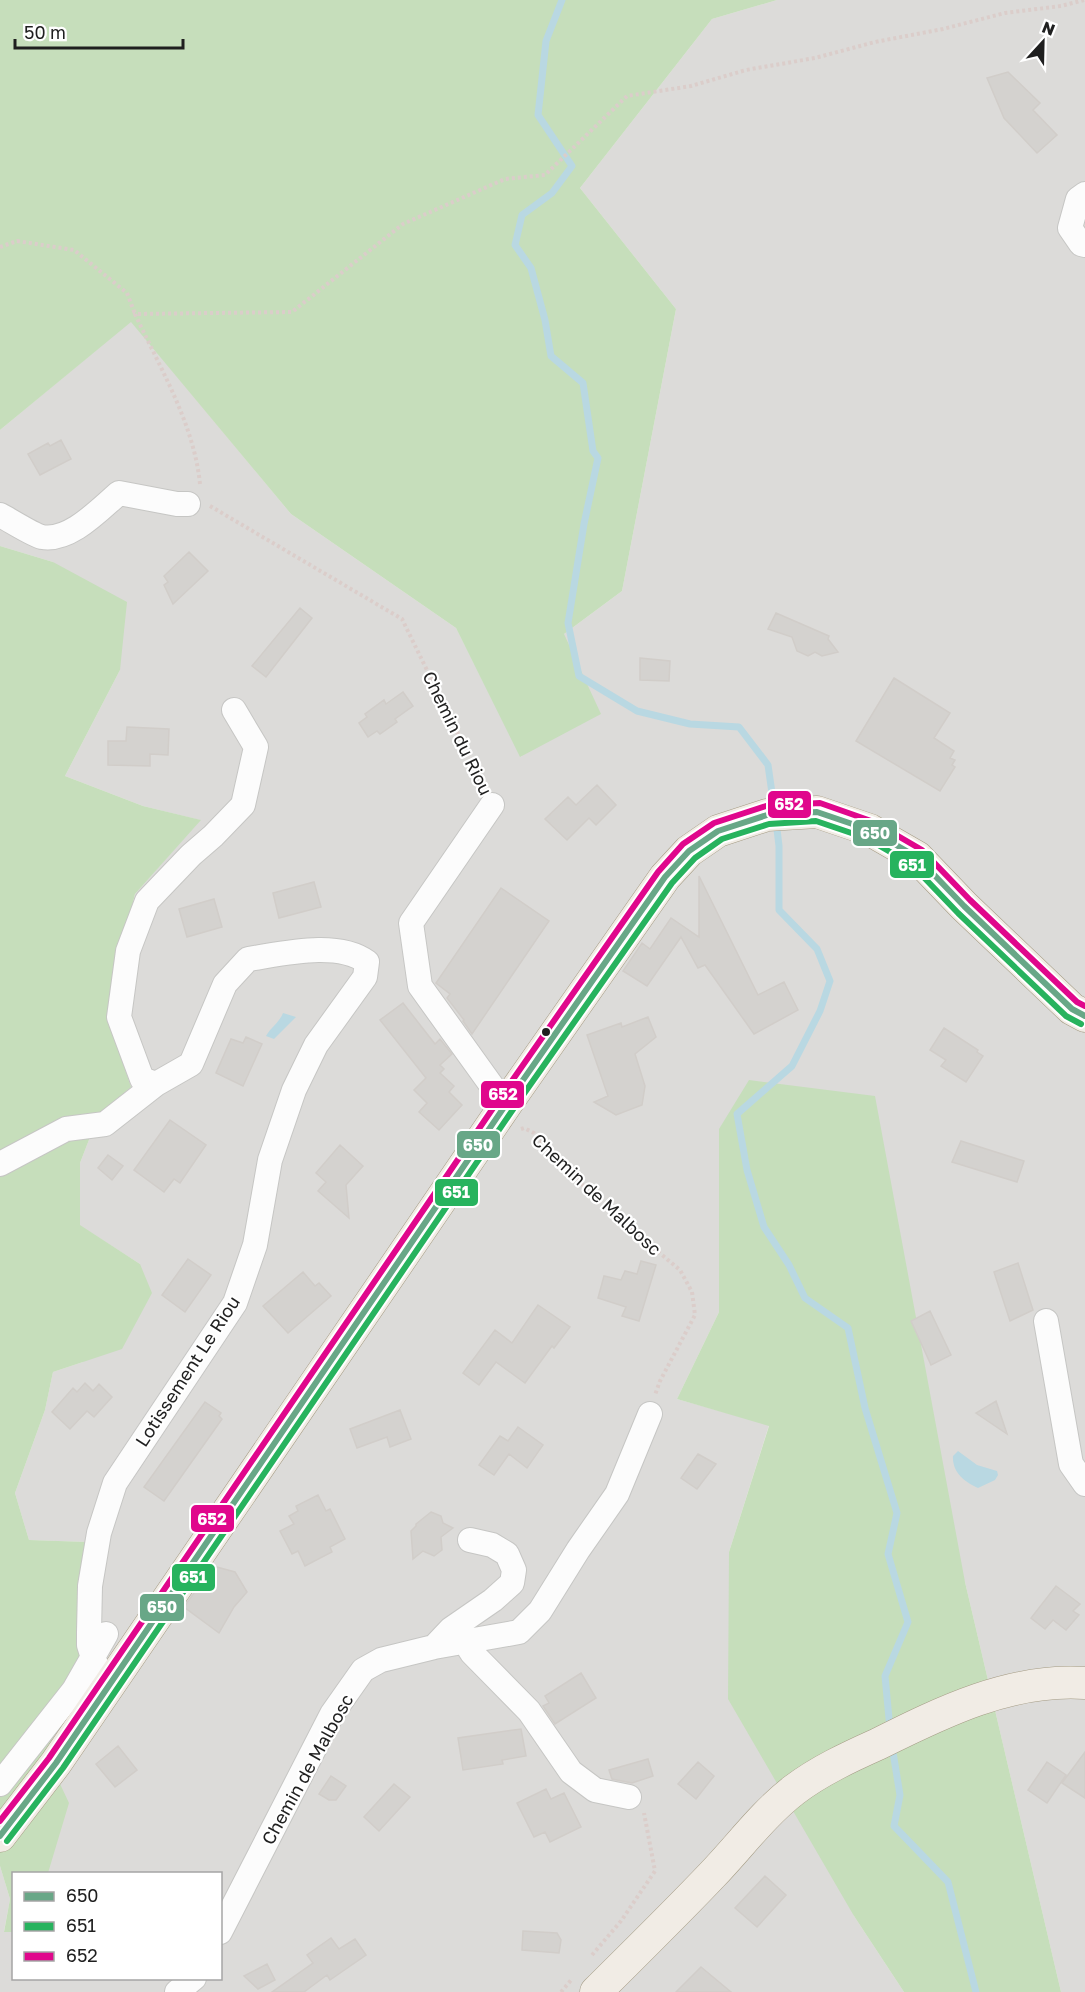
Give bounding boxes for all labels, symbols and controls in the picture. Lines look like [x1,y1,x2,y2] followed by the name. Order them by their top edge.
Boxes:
[15,12,183,50] scale bar
[1013,12,1073,72] north arrow
[1039,17,1058,40] text: N
[24,21,66,43] text: 50 m
[418,667,498,799] street label: Chemin du Riou
[767,790,812,819] line badge: 652
[774,794,804,814] text: 652
[852,819,898,847] line badge: 650
[860,823,890,843] text: 650
[889,850,935,879] line badge: 651
[898,855,926,875] text: 651
[540,1026,552,1038] unlabelled marker
[480,1080,525,1109] line badge: 652
[488,1084,518,1104] text: 652
[528,1128,666,1260] street label: Chemin de Malbosc
[456,1130,501,1159] line badge: 650
[463,1135,493,1155] text: 650
[434,1178,479,1207] line badge: 651
[442,1182,470,1202] text: 651
[130,1292,244,1450] street label: Lotissement Le Riou
[190,1504,235,1533] line badge: 652
[197,1509,227,1529] text: 652
[171,1563,216,1592] line badge: 651
[179,1567,207,1587] text: 651
[139,1593,185,1622] line badge: 650
[147,1597,177,1617] text: 650
[256,1690,358,1848] street label: Chemin de Malbosc
[12,1872,222,1980] legend
[66,1884,99,1906] text: 650
[66,1914,96,1936] text: 651
[66,1944,98,1966] text: 652

